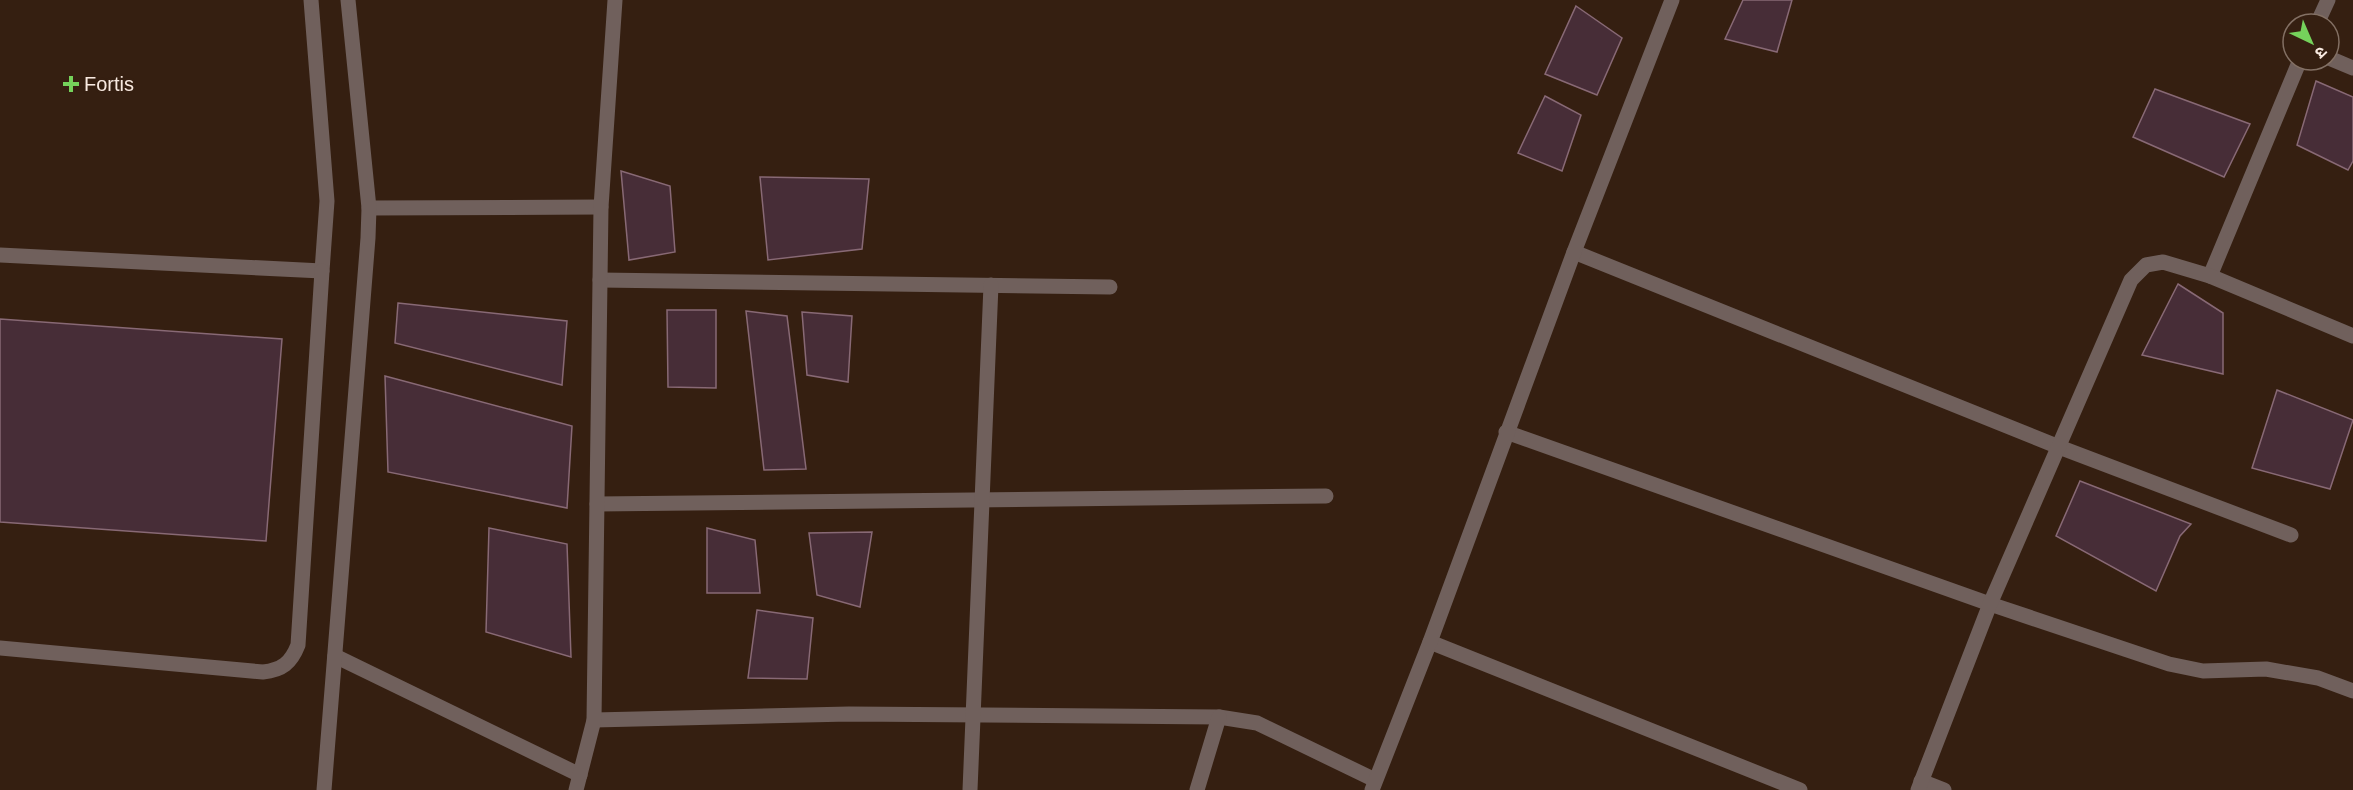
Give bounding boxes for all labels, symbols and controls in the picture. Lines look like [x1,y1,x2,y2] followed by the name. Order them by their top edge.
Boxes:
[2281,12,2341,72] north arrow
[2311,43,2330,62] text: उ
[84,73,134,95] place label: Fortis
[62,75,80,93] marker: Fortis

